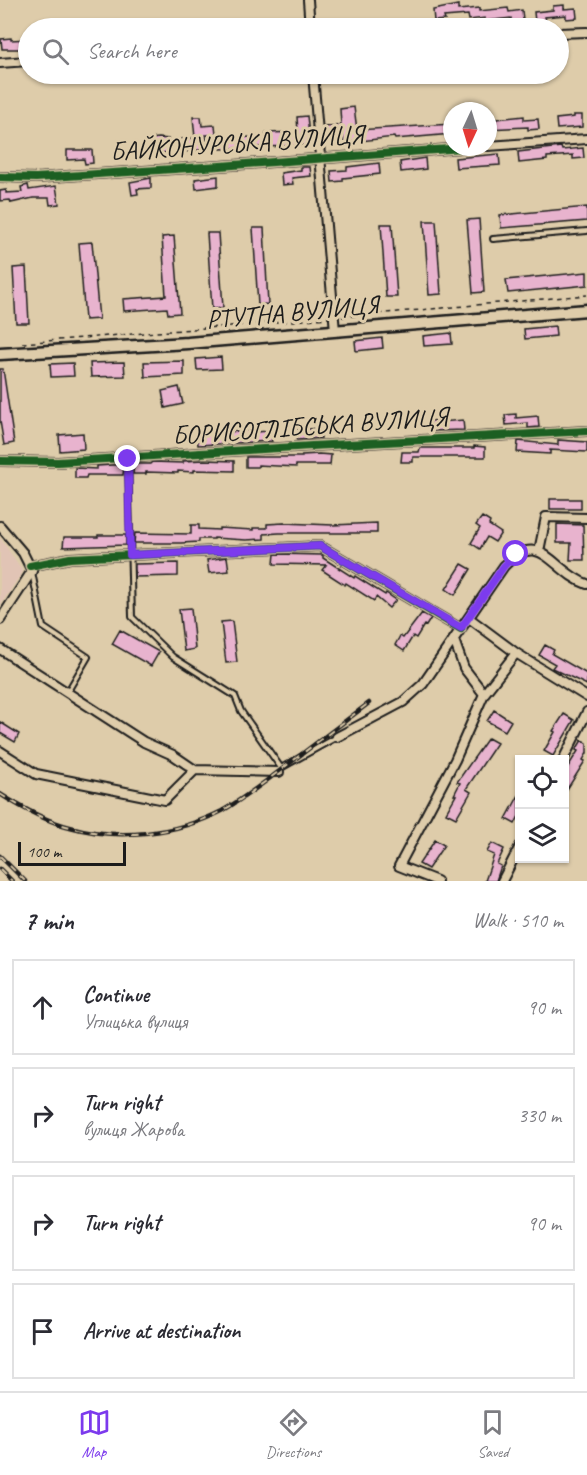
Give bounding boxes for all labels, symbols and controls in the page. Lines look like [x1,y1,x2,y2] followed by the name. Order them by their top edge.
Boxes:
[18,18,569,84] search box
[39,35,72,68] icon: search
[87,37,177,65] text: Search here
[443,102,497,156] north arrow
[109,117,369,168] street label: БАЙКОНУРСЬКА ВУЛИЦЯ
[205,288,383,336] street label: РТУТНА ВУЛИЦЯ
[171,400,453,452] street label: БОРИСОГЛІБСЬКА ВУЛИЦЯ
[114,445,140,471] route end
[502,540,528,566] route start
[515,755,569,863] map controls
[515,755,569,809] button: locate
[515,809,569,863] button: layers
[18,839,126,866] scale bar
[27,842,61,862] text: 100 m
[24,904,74,937] text: 7 min
[473,908,563,933] text: Walk · 510 m
[83,981,149,1009] text: Continue
[26,991,59,1024] icon: ahead
[527,995,561,1020] text: 90 m
[83,1009,187,1034] text: Углицька вулиця
[83,1089,160,1117] text: Turn right
[26,1099,59,1132] icon: right
[518,1103,561,1128] text: 330 m
[83,1117,184,1142] text: вулиця Жарова
[26,1207,59,1240] icon: right
[83,1209,160,1237] text: Turn right
[527,1211,561,1236] text: 90 m
[26,1315,59,1348] icon: arrive
[83,1317,240,1345] text: Arrive at destination
[78,1406,111,1462] tab: Map
[266,1406,321,1462] tab: Directions
[476,1406,509,1462] tab: Saved

